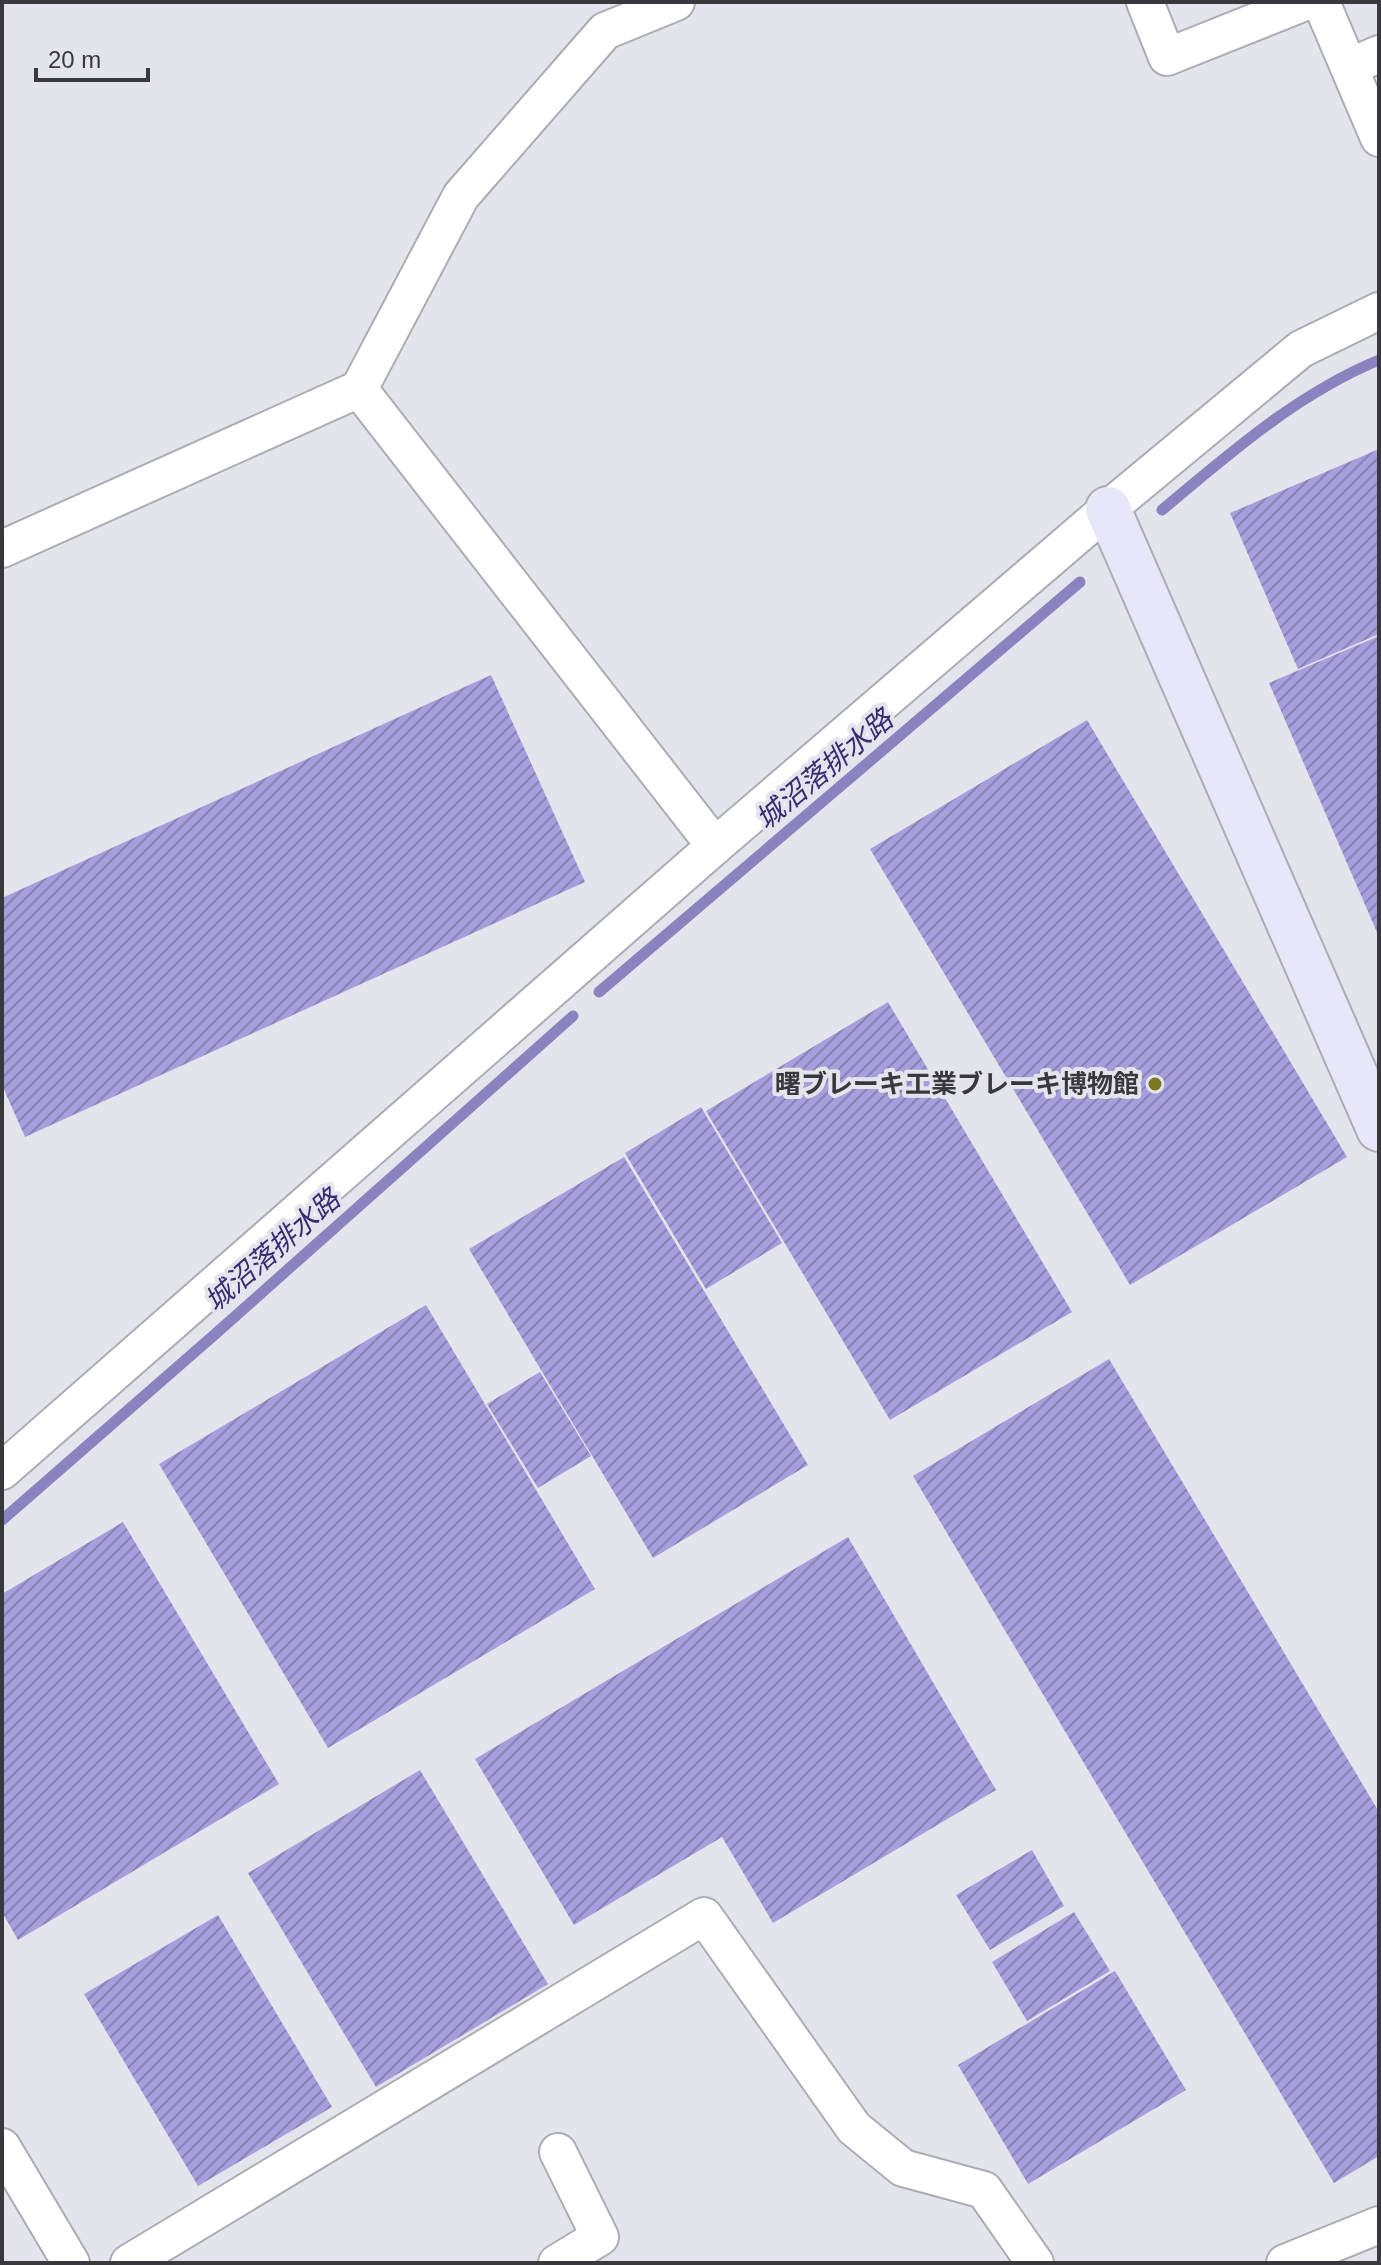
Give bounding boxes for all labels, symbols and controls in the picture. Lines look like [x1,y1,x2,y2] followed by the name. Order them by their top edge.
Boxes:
[36,32,148,82] scale bar
[48,46,101,73] text: 20 m
[750,702,900,835] water label: 城沼落排水路
[775,1069,1139,1099] place label: 曙ブレーキ工業ブレーキ博物館
[1146,1075,1164,1093] marker: 曙ブレーキ工業ブレーキ博物館
[199,1182,347,1317] water label: 城沼落排水路

